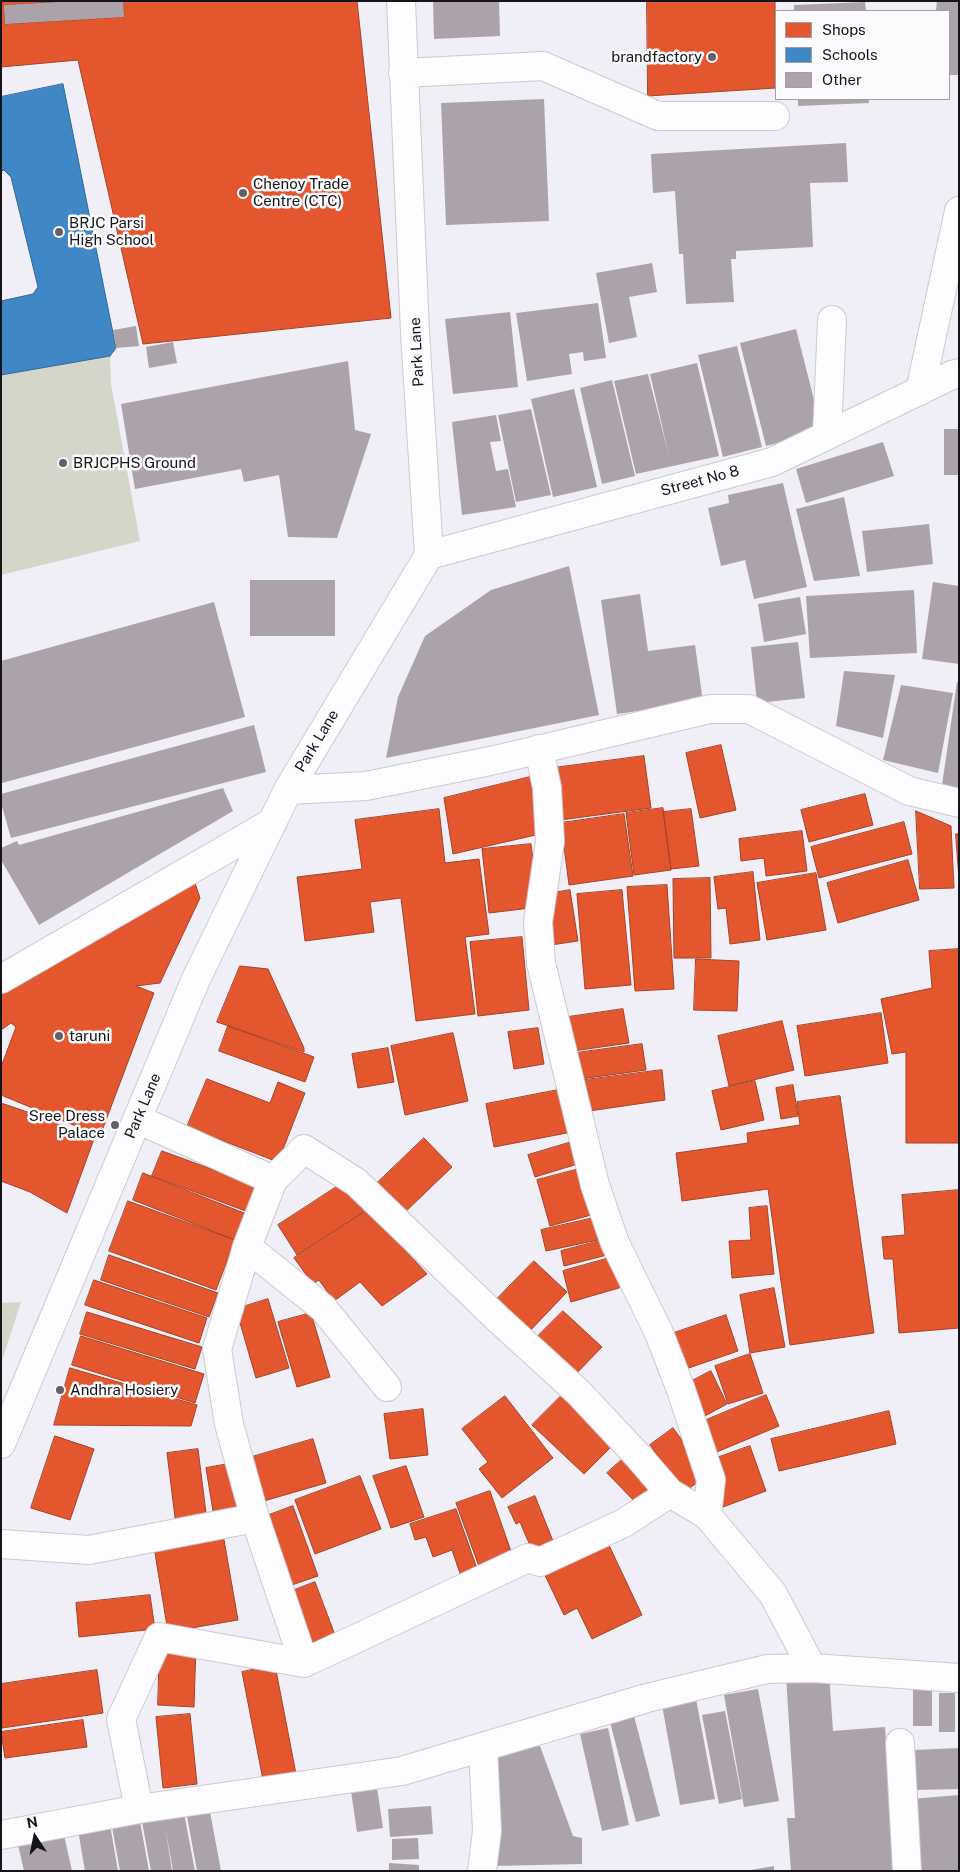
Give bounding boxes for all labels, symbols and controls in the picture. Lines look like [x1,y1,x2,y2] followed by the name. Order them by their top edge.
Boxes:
[775,10,950,100] legend
[822,21,866,38] text: Shops
[822,46,878,63] text: Schools
[611,48,702,66] place label: brandfactory
[706,51,718,63] marker: brandfactory
[822,71,862,88] text: Other
[253,175,349,210] place label: Chenoy Trade Centre (CTC)
[237,187,249,199] marker: Chenoy Trade Centre (CTC)
[69,214,154,249] place label: BRJC Parsi High School
[53,226,65,238] marker: BRJC Parsi High School
[406,317,428,387] street label: Park Lane
[73,454,196,472] place label: BRJCPHS Ground
[57,457,69,469] marker: BRJCPHS Ground
[659,462,741,500] street label: Street No 8
[291,707,343,775] street label: Park Lane
[69,1027,110,1045] place label: taruni
[53,1030,65,1042] marker: taruni
[121,1070,165,1142] street label: Park Lane
[29,1107,105,1142] place label: Sree Dress Palace
[109,1119,121,1131] marker: Sree Dress Palace
[70,1381,178,1399] place label: Andhra Hosiery
[54,1384,66,1396] marker: Andhra Hosiery
[10,1812,60,1862] north arrow
[25,1813,39,1831] text: N

